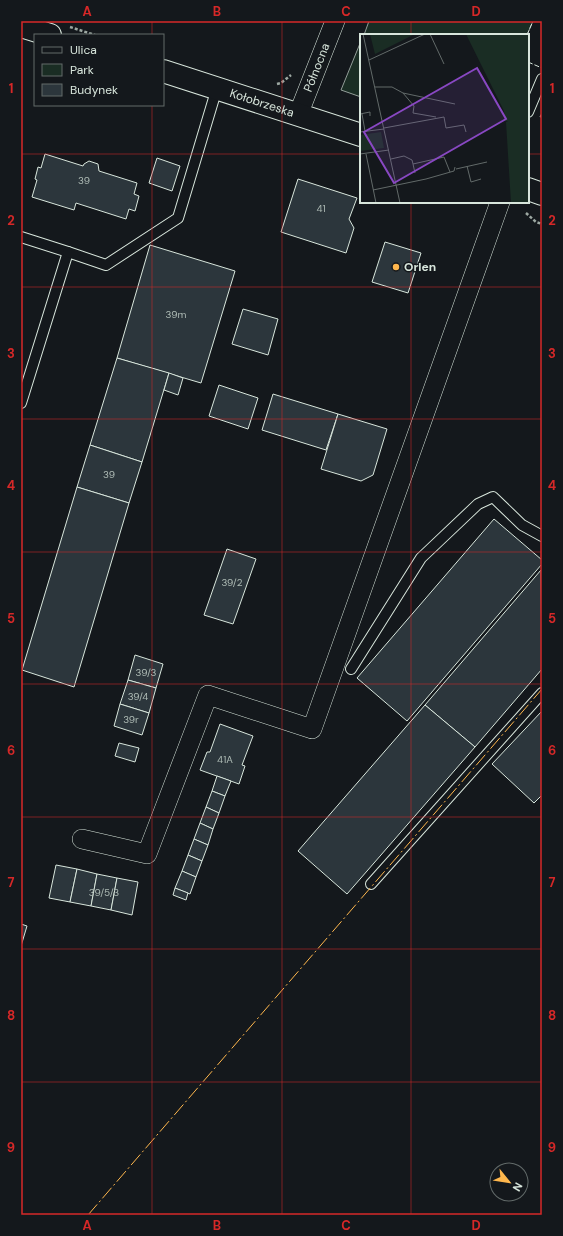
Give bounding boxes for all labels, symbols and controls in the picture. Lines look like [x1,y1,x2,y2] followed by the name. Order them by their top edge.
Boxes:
[82,3,92,20] text: A
[213,3,221,20] text: B
[341,3,351,20] text: C
[471,3,481,20] text: D
[34,34,164,106] legend
[360,34,529,203] inset map
[300,41,333,94] street label: Północna
[70,42,97,58] text: Ulica
[70,62,94,78] text: Park
[9,80,13,97] text: 1
[550,80,554,97] text: 1
[70,82,118,98] text: Budynek
[228,85,296,121] street label: Kołobrzeska
[78,174,90,187] house number: 39
[316,202,326,215] house number: 41
[7,212,15,229] text: 2
[548,212,556,229] text: 2
[404,259,436,275] place label: Orlen
[391,262,401,272] marker: Orlen
[166,308,186,321] house number: 39m
[7,345,15,362] text: 3
[548,345,556,362] text: 3
[103,468,115,481] house number: 39
[7,477,15,494] text: 4
[548,477,556,494] text: 4
[221,576,243,589] house number: 39/2
[7,610,15,627] text: 5
[548,610,556,627] text: 5
[136,666,157,679] house number: 39/3
[128,690,148,703] house number: 39/4
[123,713,139,726] house number: 39r
[7,742,15,759] text: 6
[548,742,556,759] text: 6
[217,753,233,766] house number: 41A
[8,874,15,891] text: 7
[549,874,556,891] text: 7
[89,886,119,899] house number: 39/5/3
[7,1007,15,1024] text: 8
[548,1007,556,1024] text: 8
[7,1139,15,1156] text: 9
[548,1139,556,1156] text: 9
[489,1162,529,1202] north arrow
[510,1180,526,1194] text: N
[82,1217,92,1234] text: A
[213,1217,221,1234] text: B
[341,1217,351,1234] text: C
[471,1217,481,1234] text: D

